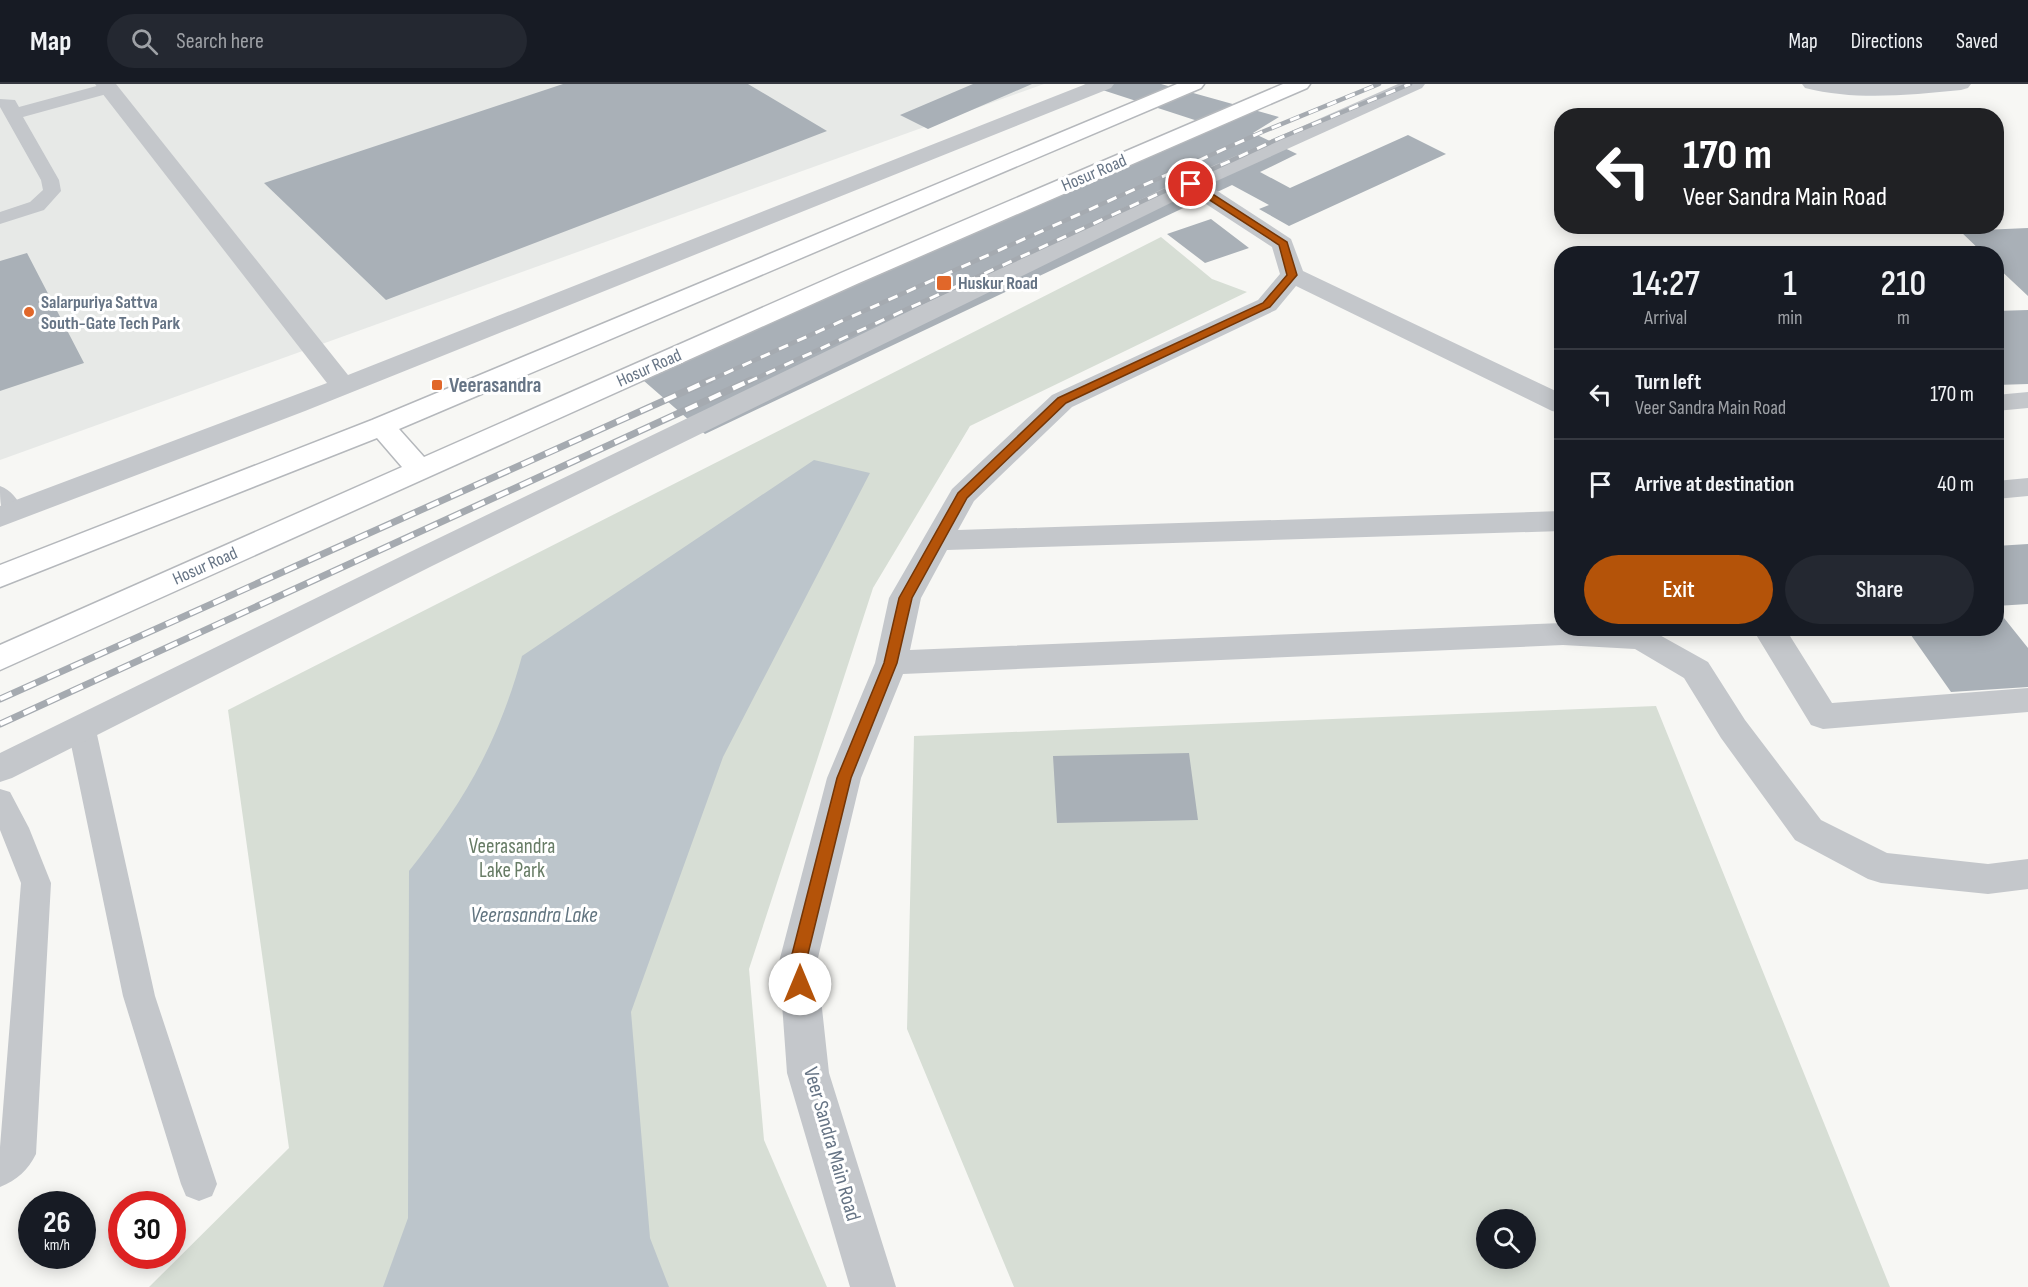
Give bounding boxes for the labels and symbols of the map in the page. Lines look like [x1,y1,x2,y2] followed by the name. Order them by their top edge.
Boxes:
[1058,150,1130,196] street label: Hosur Road
[1165,158,1216,209] pin
[958,273,1038,294] place label: Huskur Road
[935,274,953,292] marker: Huskur Road
[41,292,180,334] place label: Salarpuriya Sattva South-Gate Tech Park
[22,305,36,319] marker: Salarpuriya Sattva South-Gate Tech Park
[613,344,685,392] street label: Hosur Road
[449,373,541,398] place label: Veerasandra
[430,378,444,392] marker: Veerasandra
[169,542,241,590] street label: Hosur Road
[469,834,555,883] park label: Veerasandra Lake Park
[470,902,598,929] water label: Veerasandra Lake
[768,952,832,1016] position arrow
[798,1064,866,1224] street label: Veer Sandra Main Road
[108,1191,186,1269] speed limit sign: 30

